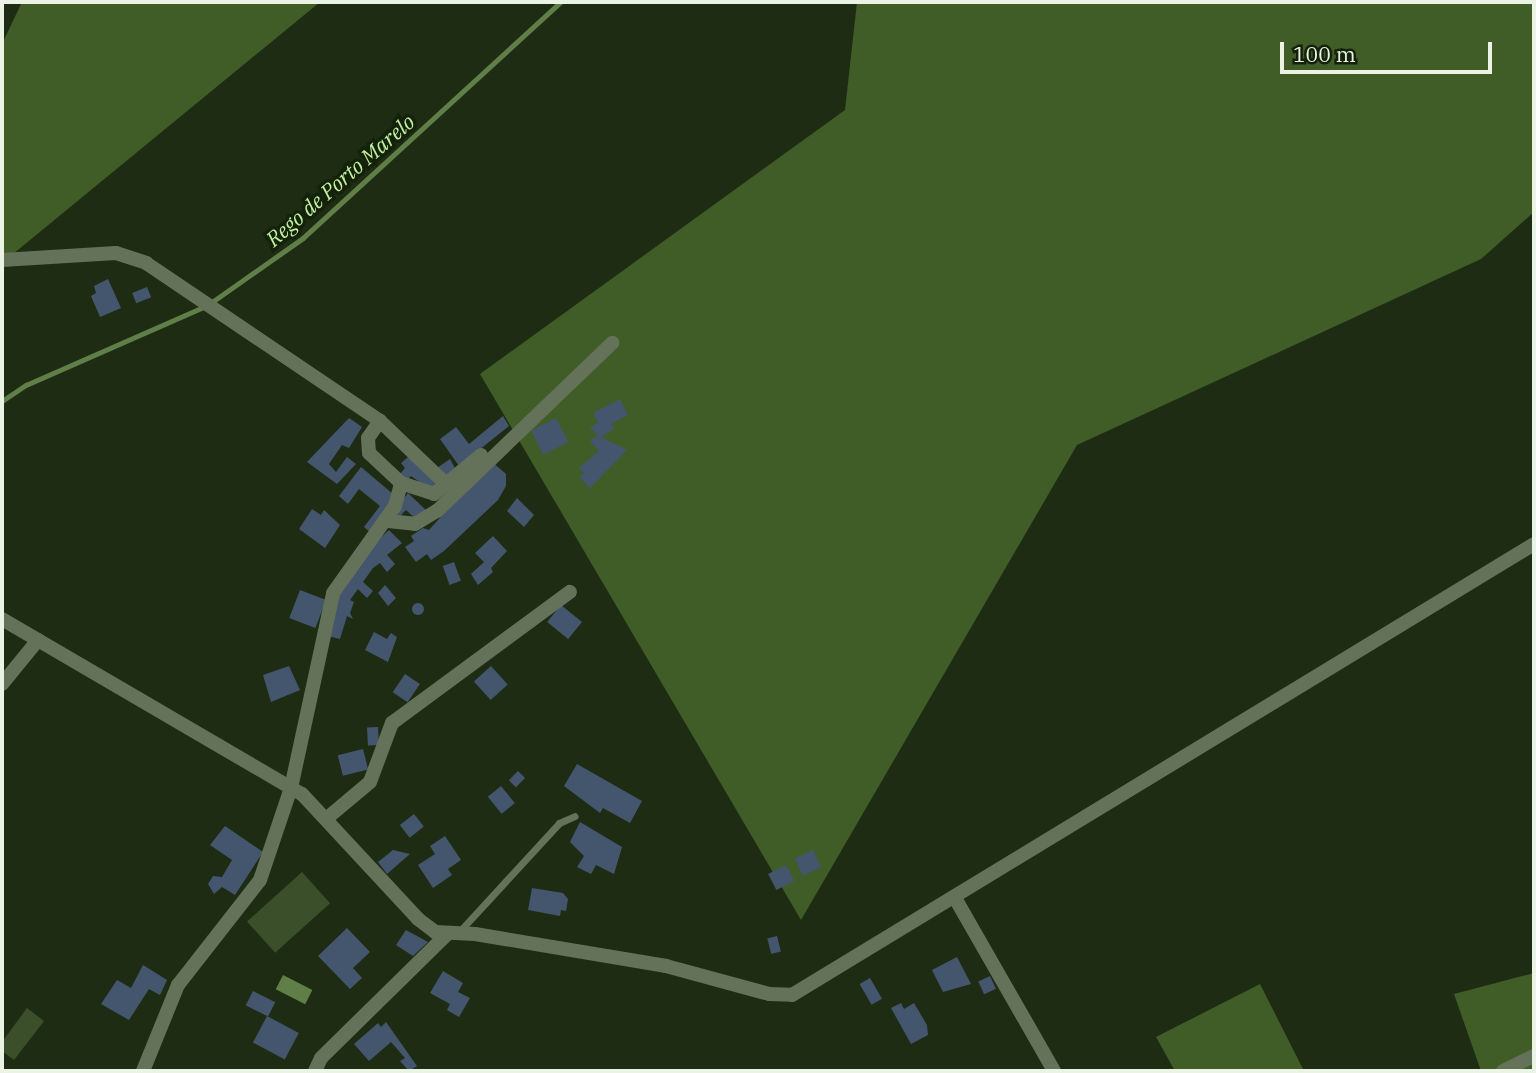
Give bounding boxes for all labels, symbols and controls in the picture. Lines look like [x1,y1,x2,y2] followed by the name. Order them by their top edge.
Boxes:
[1284,28,1496,72] scale bar
[1293,40,1356,68] text: 100 m
[261,109,419,251] water label: Rego de Porto Marelo

